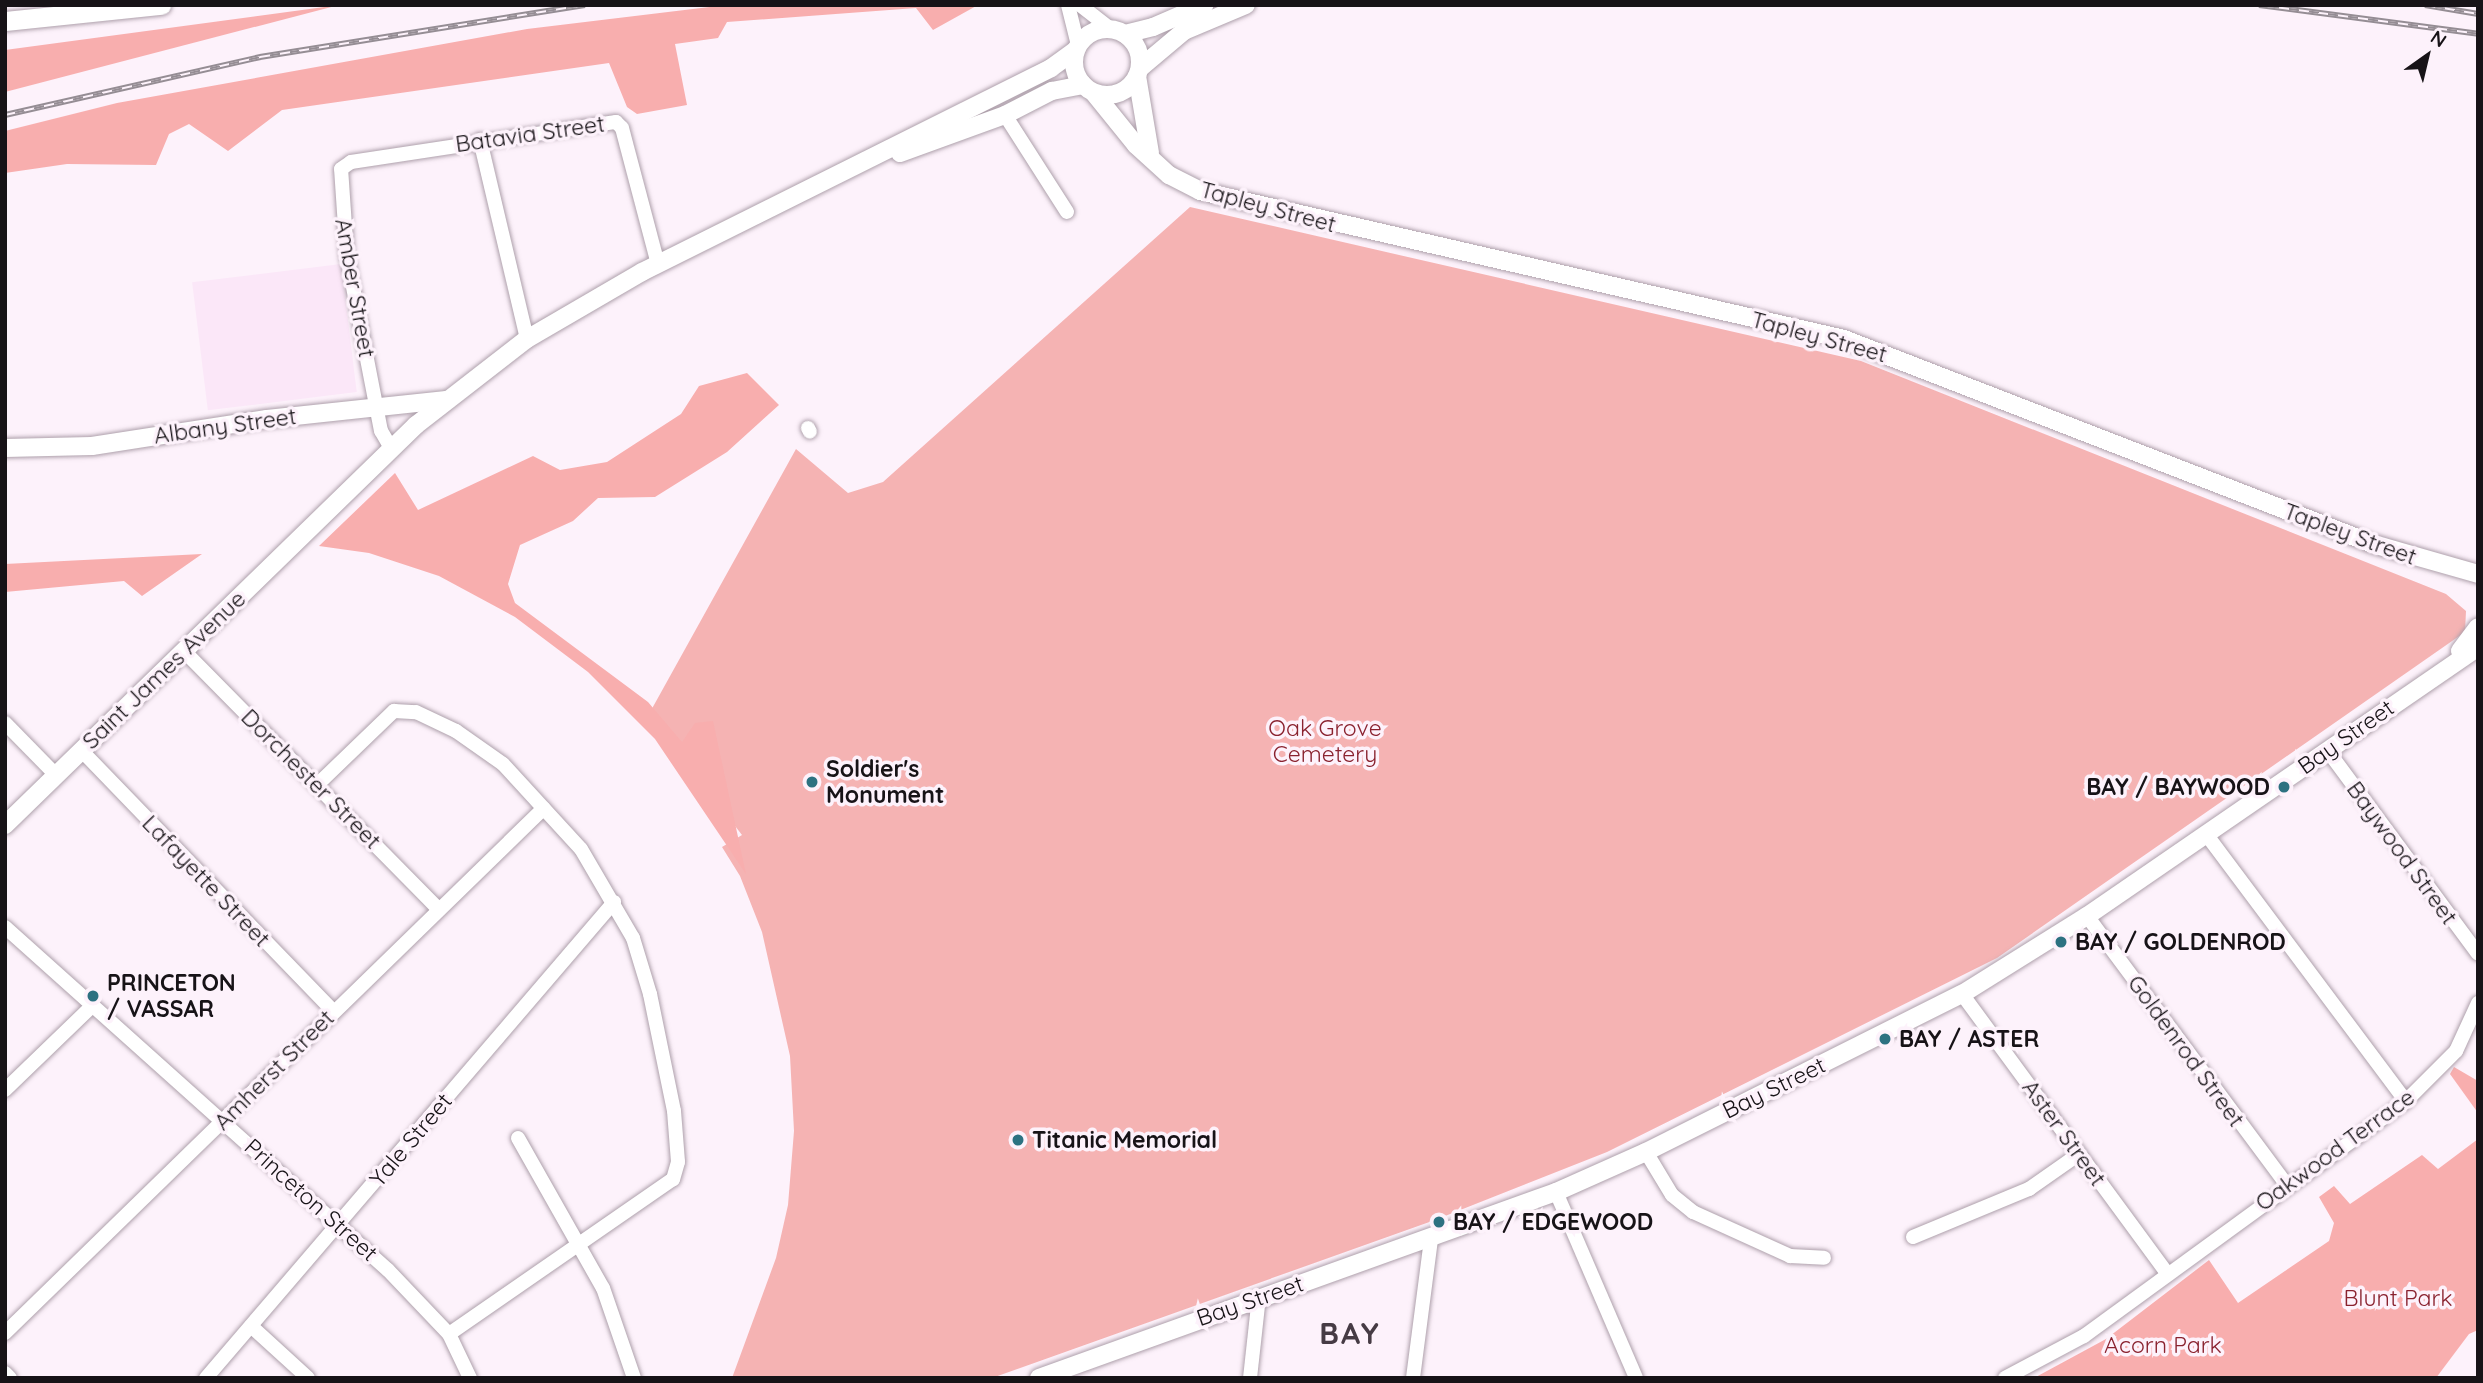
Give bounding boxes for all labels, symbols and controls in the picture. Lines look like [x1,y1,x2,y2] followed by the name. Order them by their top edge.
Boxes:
[2392,21,2462,91] north arrow
[2426,25,2451,52] text: N
[454,110,606,158] street label: Batavia Street
[1197,176,1339,238] street label: Tapley Street
[329,216,381,360] street label: Amber Street
[1748,306,1890,368] street label: Tapley Street
[152,402,298,450] street label: Albany Street
[2280,497,2420,571] street label: Tapley Street
[77,585,251,755] street label: Saint James Avenue
[2293,694,2399,780] street label: Bay Street
[235,703,387,855] street label: Dorchester Street
[1268,714,1382,768] park label: Oak Grove Cemetery
[826,755,944,809] place label: Soldier's Monument
[2086,773,2270,801] place label: BAY / BAYWOOD
[804,774,820,790] marker: Soldier's Monument
[2341,776,2463,930] street label: Baywood Street
[2276,779,2292,795] marker: BAY / BAYWOOD
[136,810,276,952] street label: Lafayette Street
[2075,928,2286,956] place label: BAY / GOLDENROD
[2053,934,2069,950] marker: BAY / GOLDENROD
[107,969,236,1023] place label: PRINCETON / VASSAR
[2122,970,2250,1132] street label: Goldenrod Street
[85,988,101,1004] marker: PRINCETON / VASSAR
[208,1004,340,1136] street label: Amherst Street
[1899,1025,2039,1053] place label: BAY / ASTER
[1877,1031,1893,1047] marker: BAY / ASTER
[1718,1051,1830,1125] street label: Bay Street
[2016,1075,2112,1191] street label: Aster Street
[2250,1083,2420,1217] street label: Oakwood Terrace
[364,1088,458,1192] street label: Yale Street
[1032,1126,1217,1154] place label: Titanic Memorial
[1010,1132,1026,1148] marker: Titanic Memorial
[239,1133,383,1267] street label: Princeton Street
[1453,1208,1653,1236] place label: BAY / EDGEWOOD
[1431,1214,1447,1230] marker: BAY / EDGEWOOD
[1193,1270,1307,1332] street label: Bay Street
[2343,1284,2453,1312] park label: Blunt Park
[1320,1315,1380,1351] district label: BAY
[2104,1331,2222,1359] park label: Acorn Park

